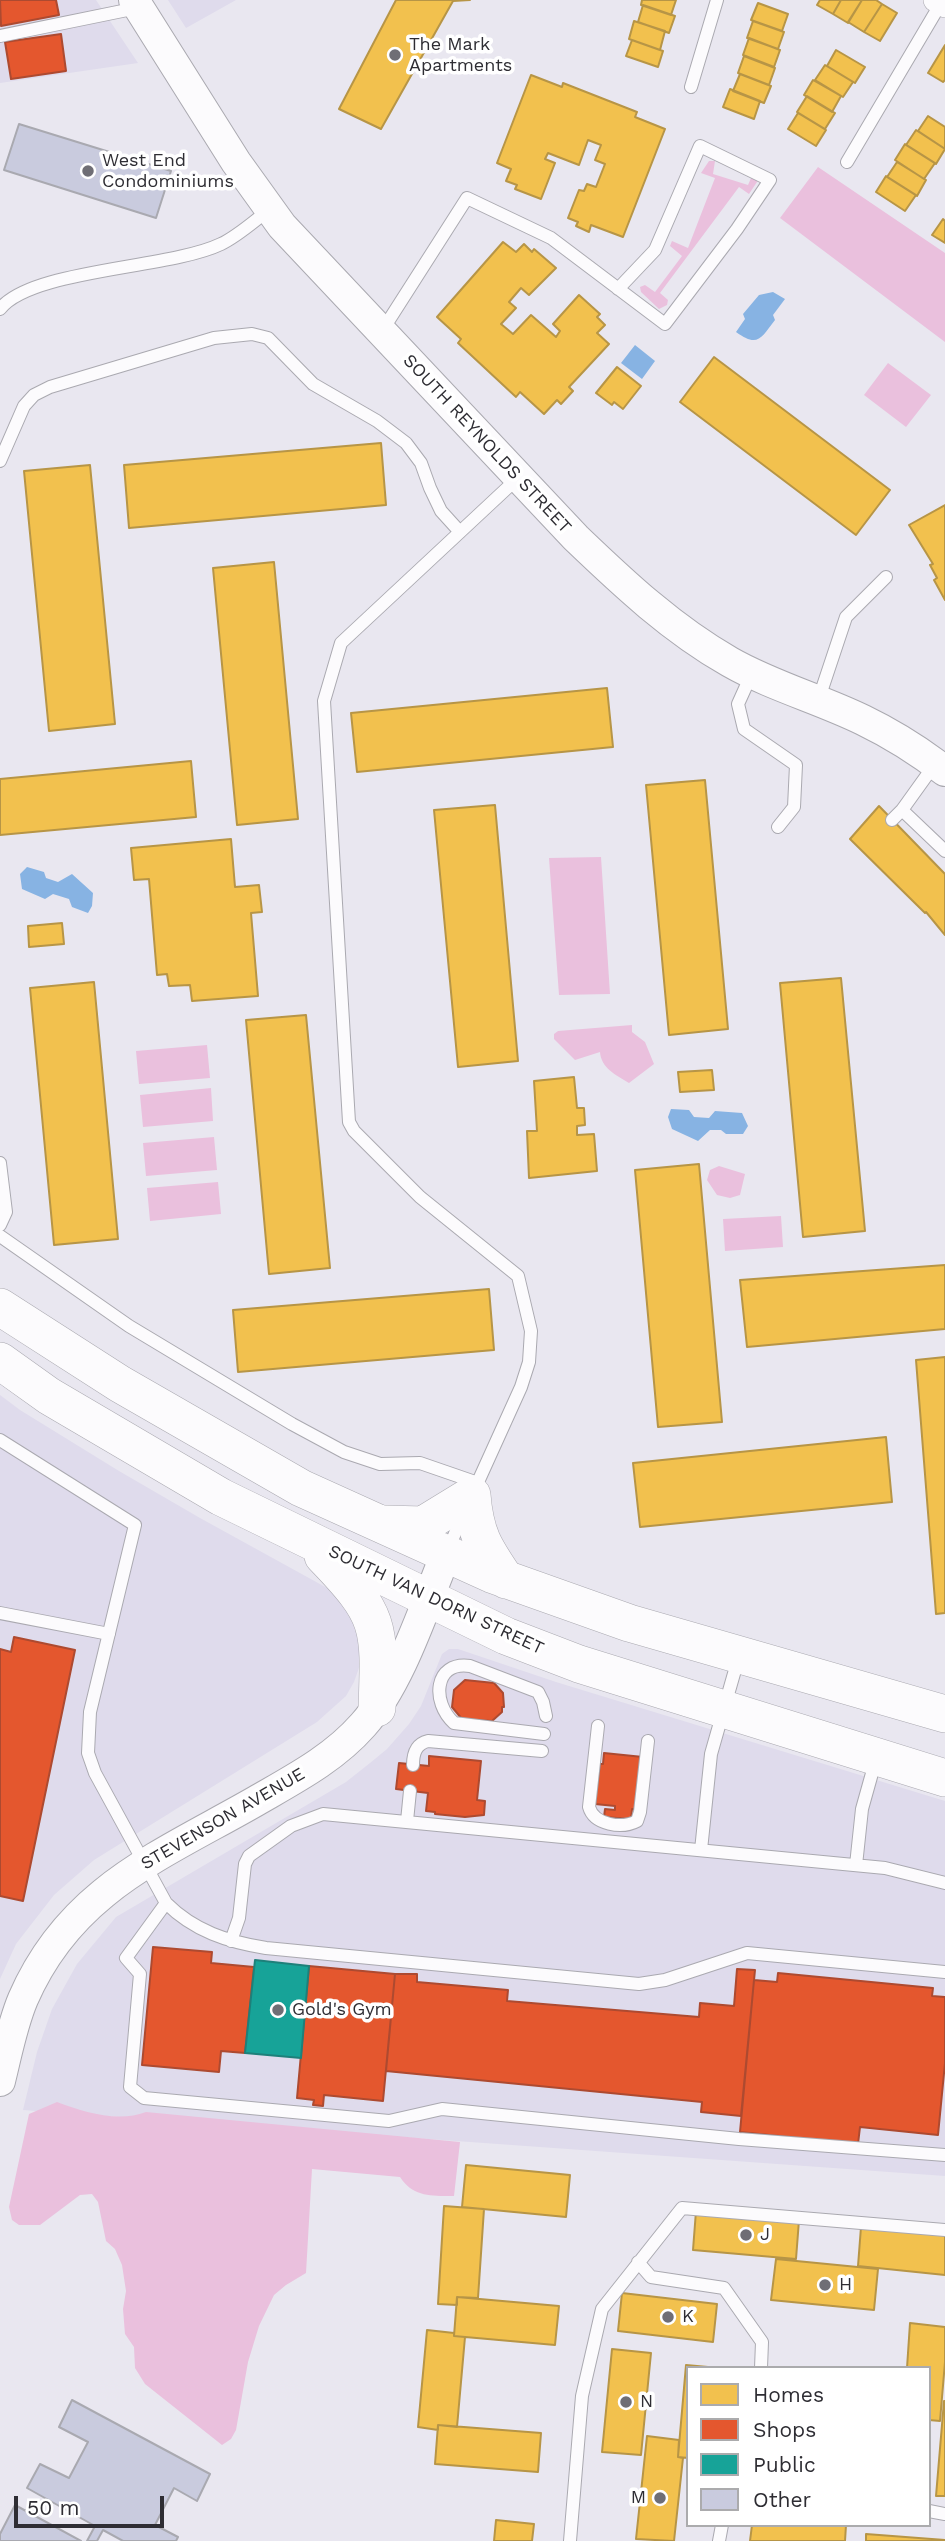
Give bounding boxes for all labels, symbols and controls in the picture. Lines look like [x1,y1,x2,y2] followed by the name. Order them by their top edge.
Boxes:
[409,34,512,76] place label: The Mark Apartments
[387,47,403,63] marker: The Mark Apartments
[102,150,234,192] place label: West End Condominiums
[80,163,96,179] marker: West End Condominiums
[398,350,576,538] street label: SOUTH REYNOLDS STREET
[325,1541,547,1659] street label: SOUTH VAN DORN STREET
[137,1763,309,1875] street label: STEVENSON AVENUE
[292,1999,392,2021] place label: Gold's Gym
[270,2002,286,2018] marker: Gold's Gym
[760,2224,770,2246] place label: J
[738,2227,754,2243] marker: J
[839,2274,852,2296] place label: H
[817,2277,833,2293] marker: H
[682,2306,694,2328] place label: K
[660,2309,676,2325] marker: K
[686,2366,931,2527] legend
[753,2382,824,2407] text: Homes
[640,2391,653,2413] place label: N
[618,2394,634,2410] marker: N
[753,2417,816,2442] text: Shops
[753,2452,816,2477] text: Public
[18,2482,168,2526] scale bar
[631,2487,646,2509] place label: M
[753,2487,811,2512] text: Other
[652,2490,668,2506] marker: M
[27,2495,79,2520] text: 50 m

